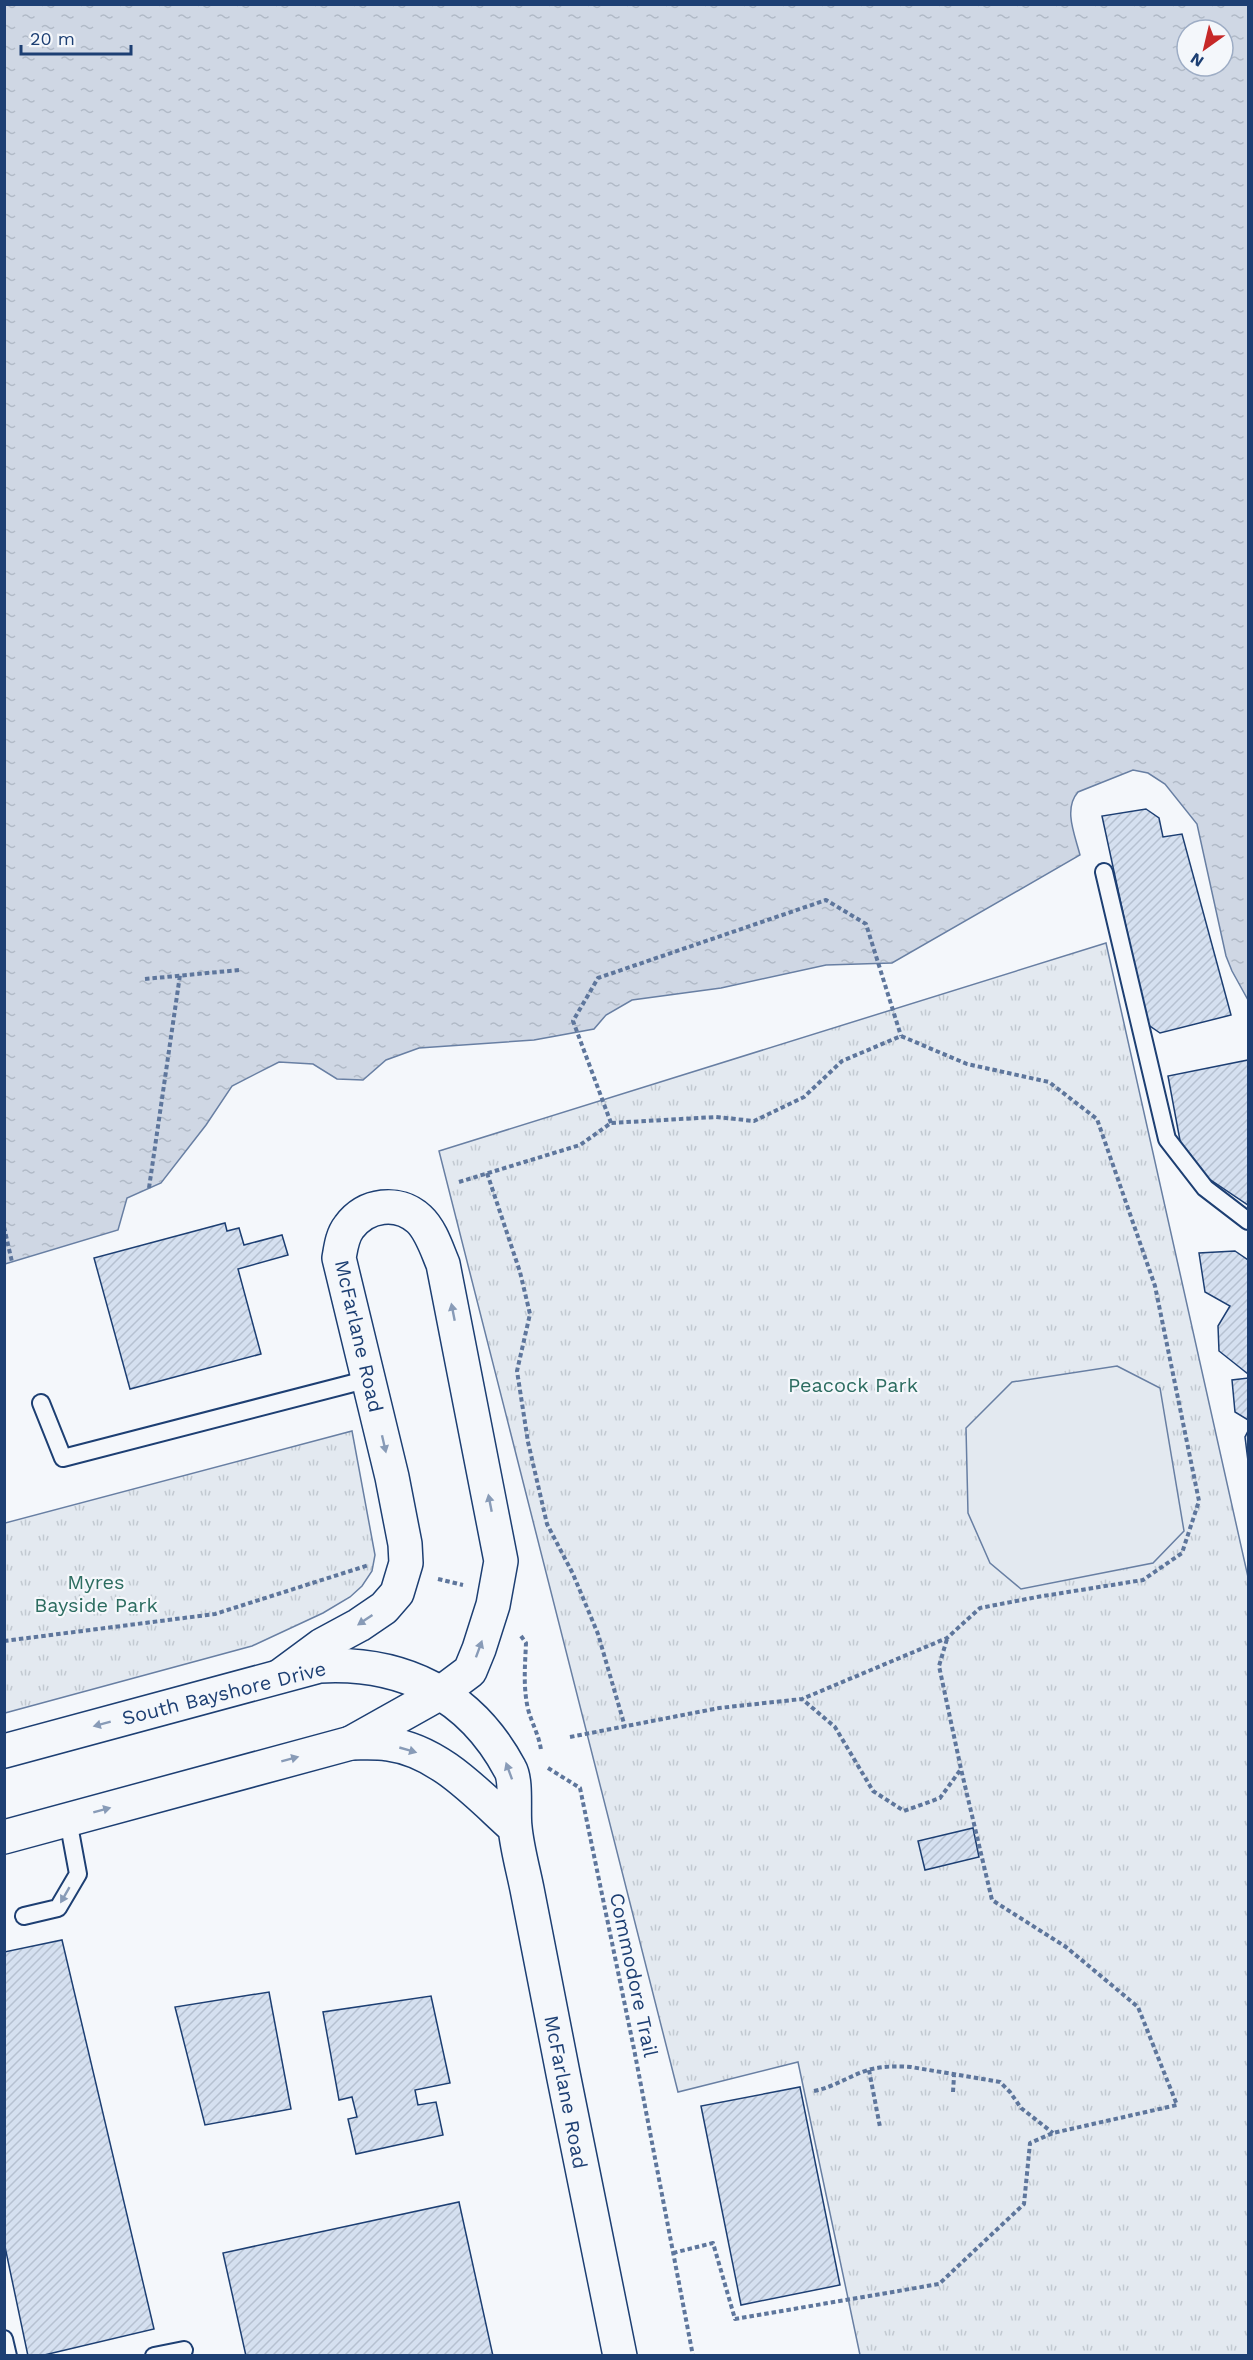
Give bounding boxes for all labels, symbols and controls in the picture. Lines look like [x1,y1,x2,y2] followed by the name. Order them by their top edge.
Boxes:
[21,18,130,56] scale bar
[1175,18,1235,78] north arrow
[30,28,75,49] text: 20 m
[1187,49,1207,71] text: N
[330,1257,388,1415] street label: McFarlane Road
[447,1303,457,1321] one-way arrow
[788,1373,918,1397] park label: Peacock Park
[379,1435,389,1453] one-way arrow
[485,1494,494,1513] one-way arrow
[34,1570,158,1617] park label: Myres Bayside Park
[357,1615,373,1626] one-way arrow
[474,1640,484,1658] one-way arrow
[119,1656,329,1730] street label: South Bayshore Drive
[93,1720,111,1729] one-way arrow
[399,1746,417,1755] one-way arrow
[281,1754,299,1764] one-way arrow
[503,1761,513,1779] one-way arrow
[92,1805,111,1815] one-way arrow
[60,1887,71,1903] one-way arrow
[605,1891,663,2059] street label: Commodore Trail
[539,2013,593,2171] street label: McFarlane Road

